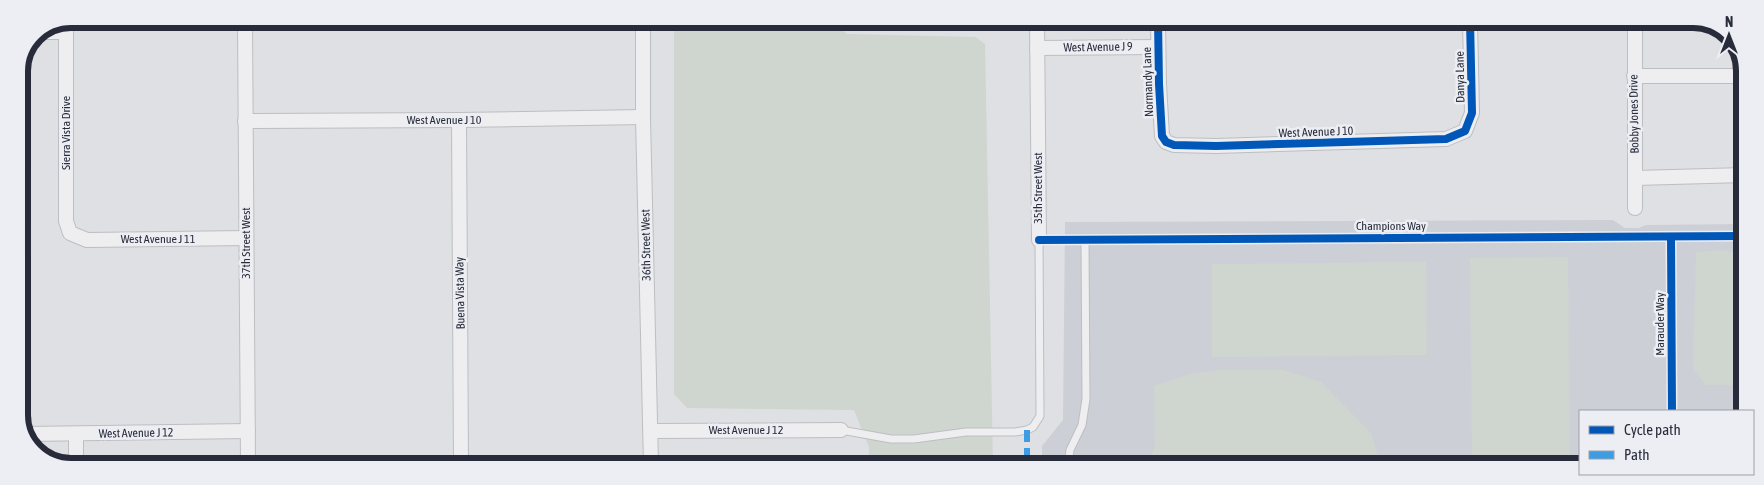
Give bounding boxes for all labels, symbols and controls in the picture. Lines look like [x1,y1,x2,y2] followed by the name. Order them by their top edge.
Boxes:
[1704,10,1754,60] north arrow
[1725,14,1733,30] text: N
[1063,39,1133,55] street label: West Avenue J 9
[1140,47,1156,117] street label: Normandy Lane
[1453,51,1467,103] street label: Danya Lane
[1626,74,1642,154] street label: Bobby Jones Drive
[59,96,73,170] street label: Sierra Vista Drive
[407,113,482,127] street label: West Avenue J 10
[1278,124,1354,140] street label: West Avenue J 10
[1031,152,1045,224] street label: 35th Street West
[239,207,253,279] street label: 37th Street West
[638,209,654,281] street label: 36th Street West
[1356,219,1426,233] street label: Champions Way
[121,232,196,246] street label: West Avenue J 11
[452,257,468,329] street label: Buena Vista Way
[1653,292,1667,356] street label: Marauder Way
[1579,410,1754,475] legend
[1624,421,1681,438] text: Cycle path
[709,423,783,437] street label: West Avenue J 12
[99,425,173,441] street label: West Avenue J 12
[1624,446,1650,463] text: Path

